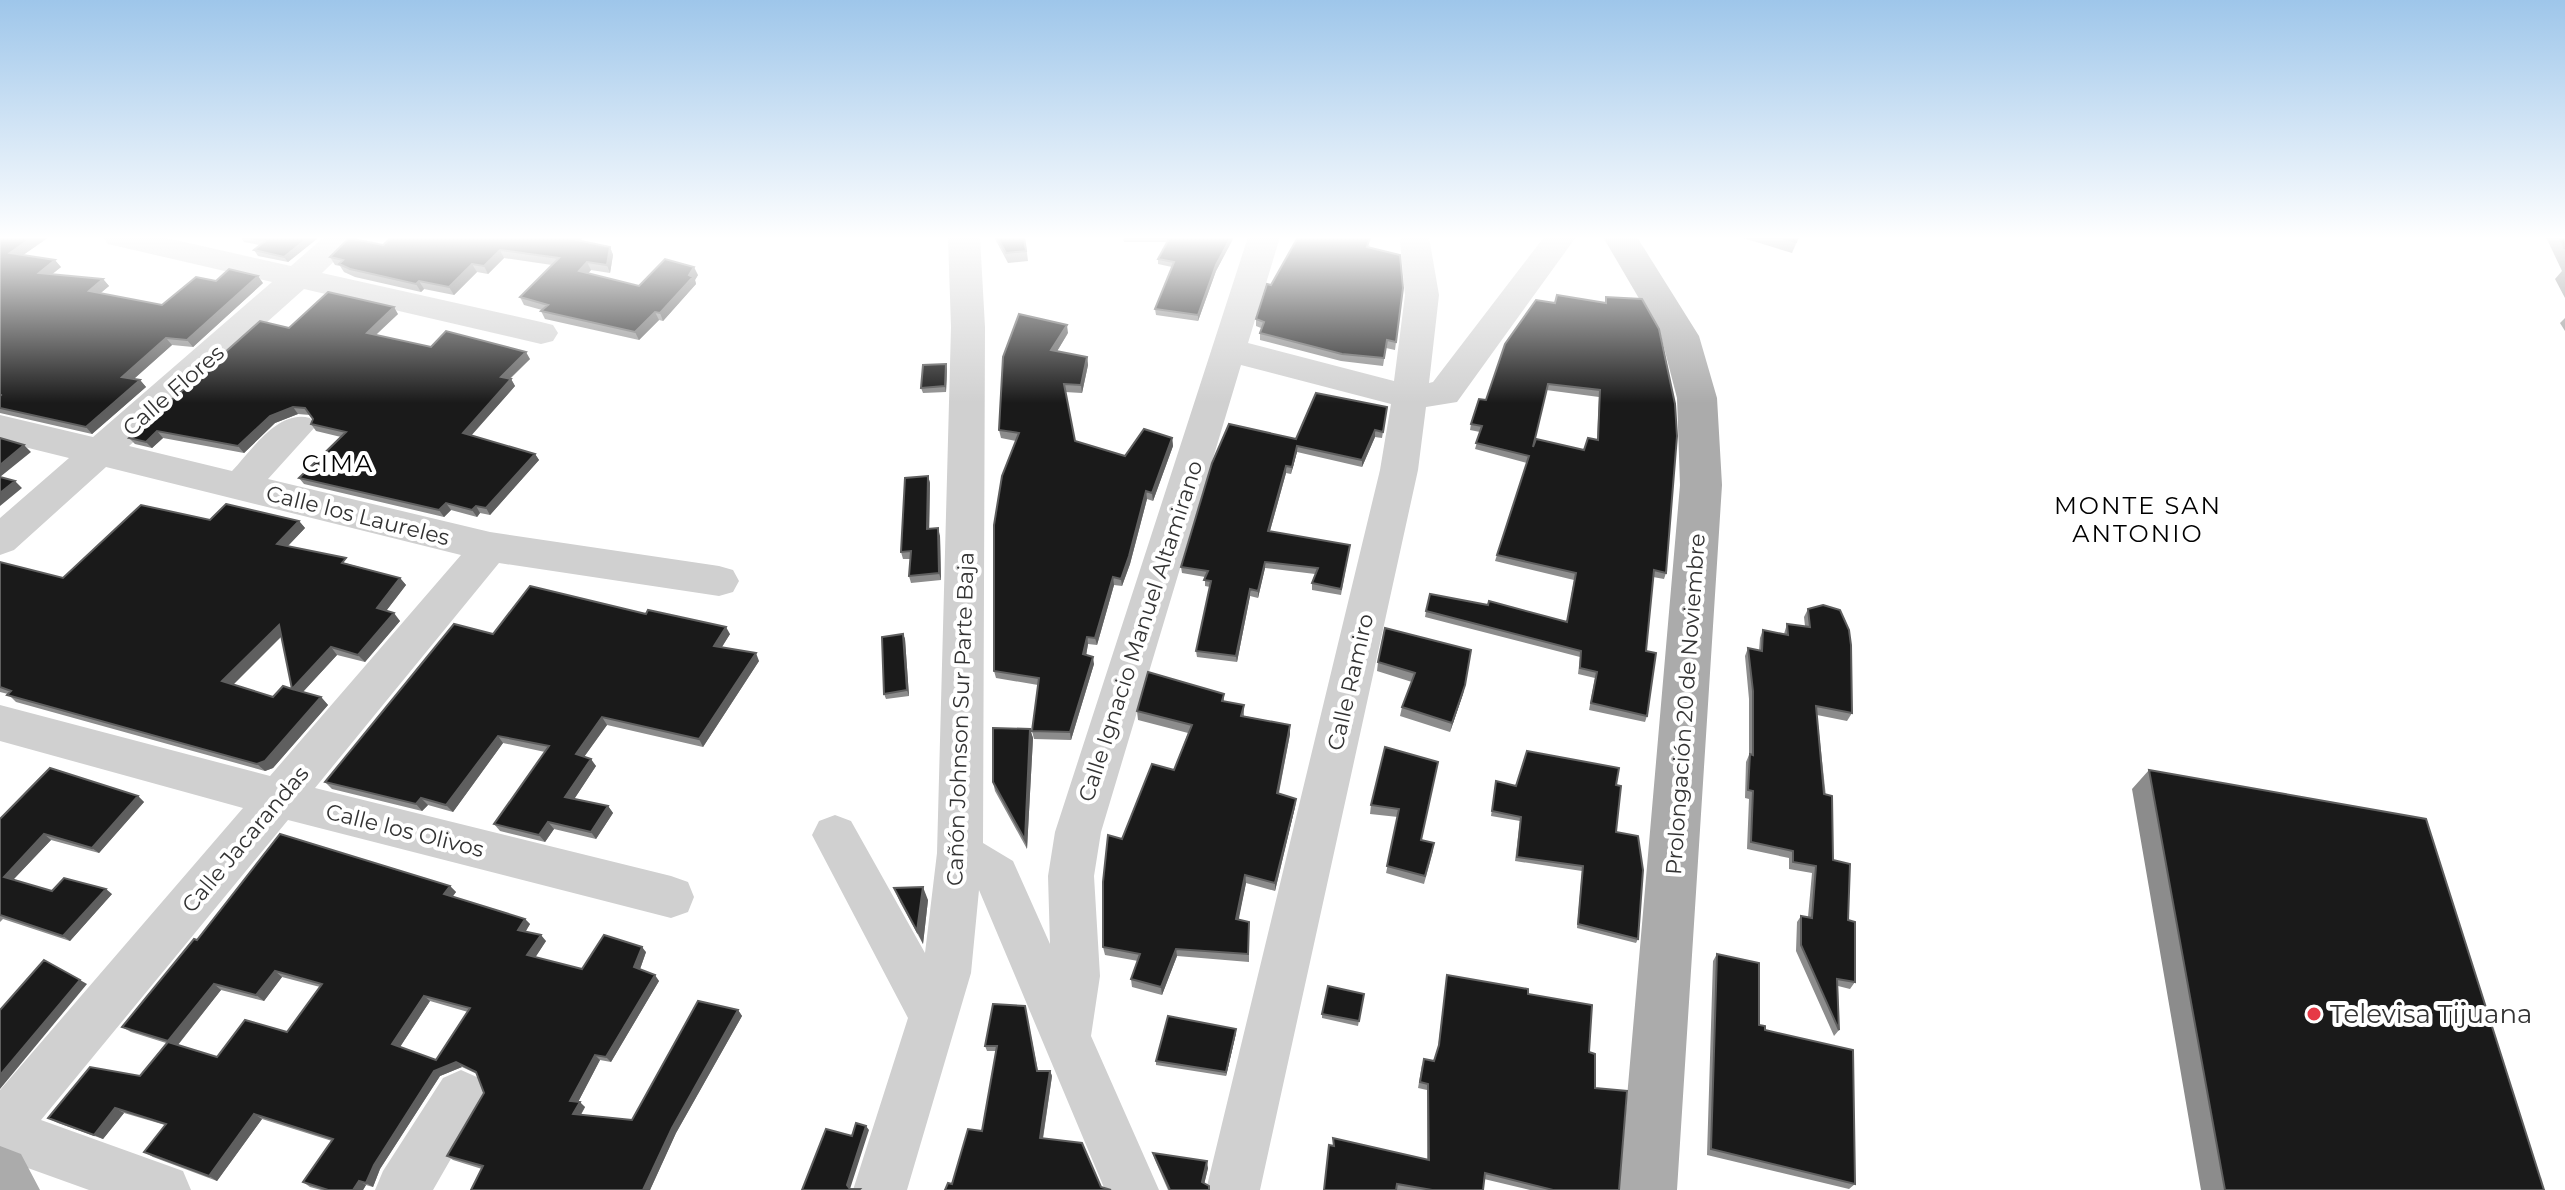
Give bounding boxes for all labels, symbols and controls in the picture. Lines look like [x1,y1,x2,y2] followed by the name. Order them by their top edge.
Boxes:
[117,339,230,442] street label: Calle Flores
[302,449,374,478] district label: CIMA
[1072,457,1208,805] street label: Calle Ignacio Manuel Altamirano
[263,480,453,551] street label: Calle los Laureles
[2054,491,2222,548] district label: MONTE SAN ANTONIO
[1660,532,1711,876] street label: Prolongación 20 de Noviembre
[941,552,980,886] street label: Cañón Johnson Sur Parte Baja
[1322,611,1379,753] street label: Calle Ramiro
[176,760,315,918] street label: Calle Jacarandas
[323,798,487,863] street label: Calle los Olivos
[2330,998,2532,1030] place label: Televisa Tijuana
[2305,1005,2323,1023] marker: Televisa Tijuana

